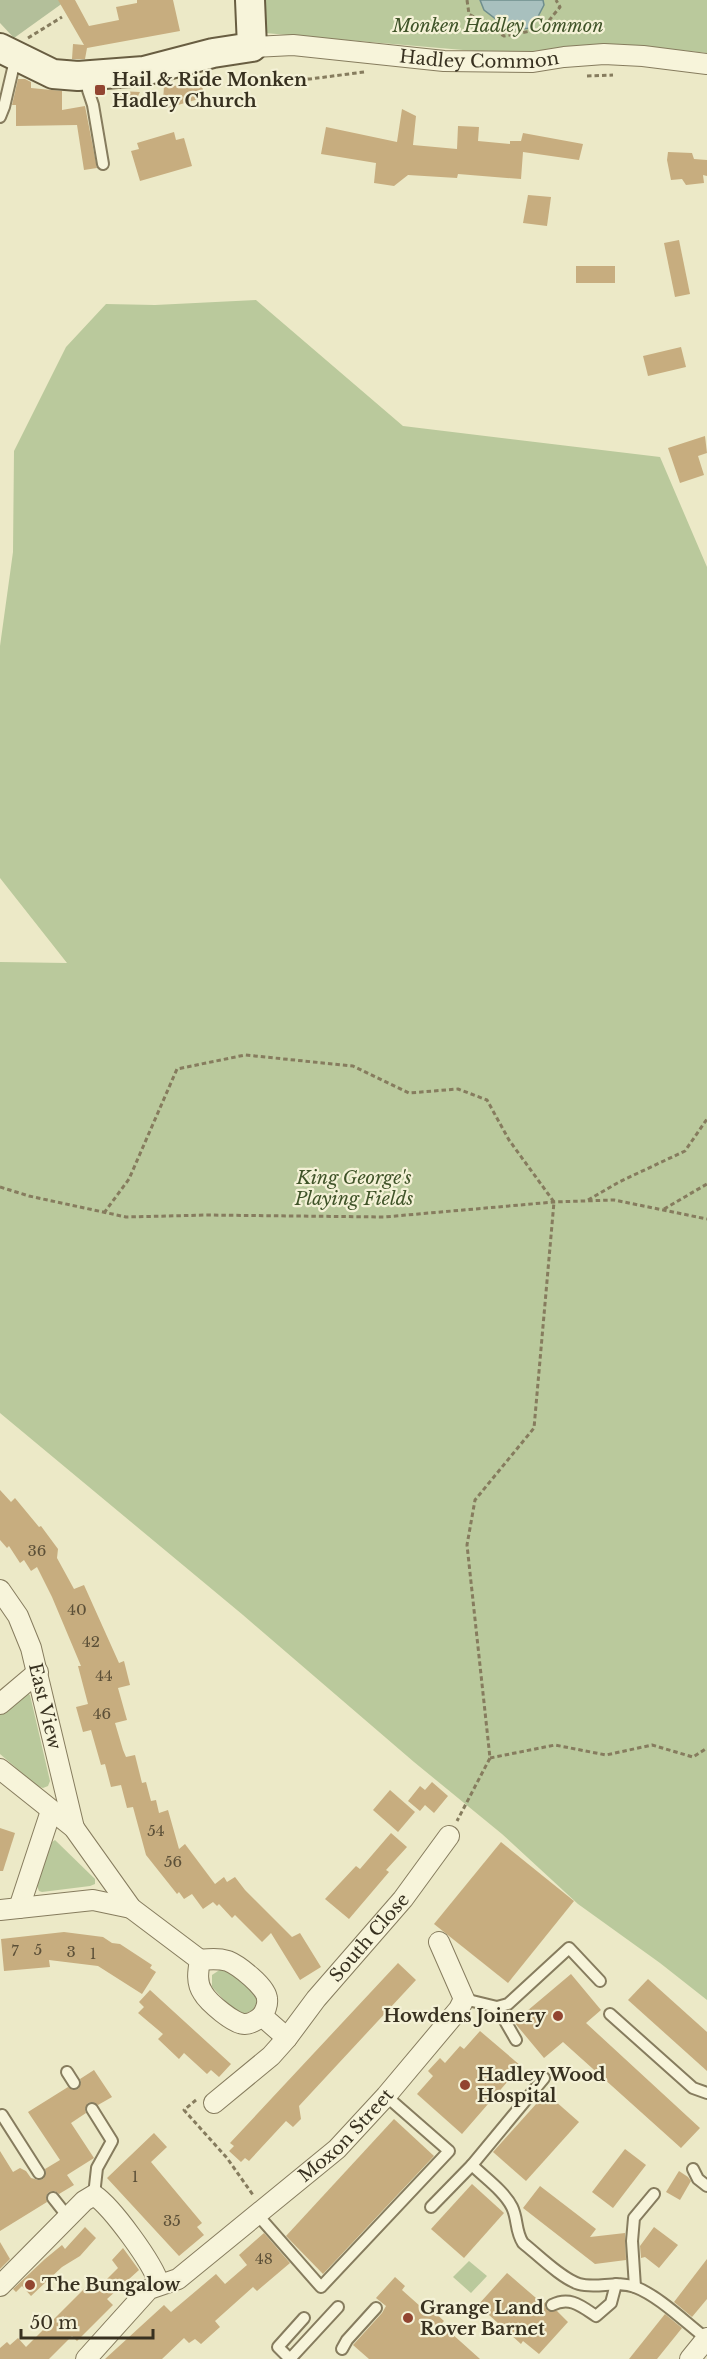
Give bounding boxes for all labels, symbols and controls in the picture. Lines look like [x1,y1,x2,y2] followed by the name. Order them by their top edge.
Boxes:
[392,15,603,37] park label: Monken Hadley Common
[398,45,560,73] street label: Hadley Common
[112,69,307,112] place label: Hail & Ride Monken Hadley Church
[93,83,107,97] marker: Hail & Ride Monken Hadley Church
[294,1167,413,1210] park label: King George's Playing Fields
[28,1541,46,1560] house number: 36
[67,1600,87,1619] house number: 40
[82,1632,100,1651] house number: 42
[24,1661,66,1752] street label: East View
[95,1666,113,1685] house number: 44
[93,1704,111,1723] house number: 46
[147,1821,165,1840] house number: 54
[164,1852,182,1871] house number: 56
[325,1889,414,1986] street label: South Close
[34,1940,42,1959] house number: 5
[11,1941,19,1960] house number: 7
[66,1942,76,1961] house number: 3
[90,1944,96,1963] house number: 1
[383,2005,546,2027] place label: Howdens Joinery
[551,2009,565,2023] marker: Howdens Joinery
[477,2064,606,2107] place label: Hadley Wood Hospital
[458,2078,472,2092] marker: Hadley Wood Hospital
[294,2084,398,2187] street label: Moxon Street
[132,2167,138,2186] house number: 1
[163,2211,181,2230] house number: 35
[255,2249,273,2268] house number: 48
[42,2274,181,2296] place label: The Bungalow
[23,2278,37,2292] marker: The Bungalow
[420,2297,545,2340] place label: Grange Land Rover Barnet
[21,2302,153,2340] scale bar
[401,2311,415,2325] marker: Grange Land Rover Barnet
[30,2312,78,2334] text: 50 m

